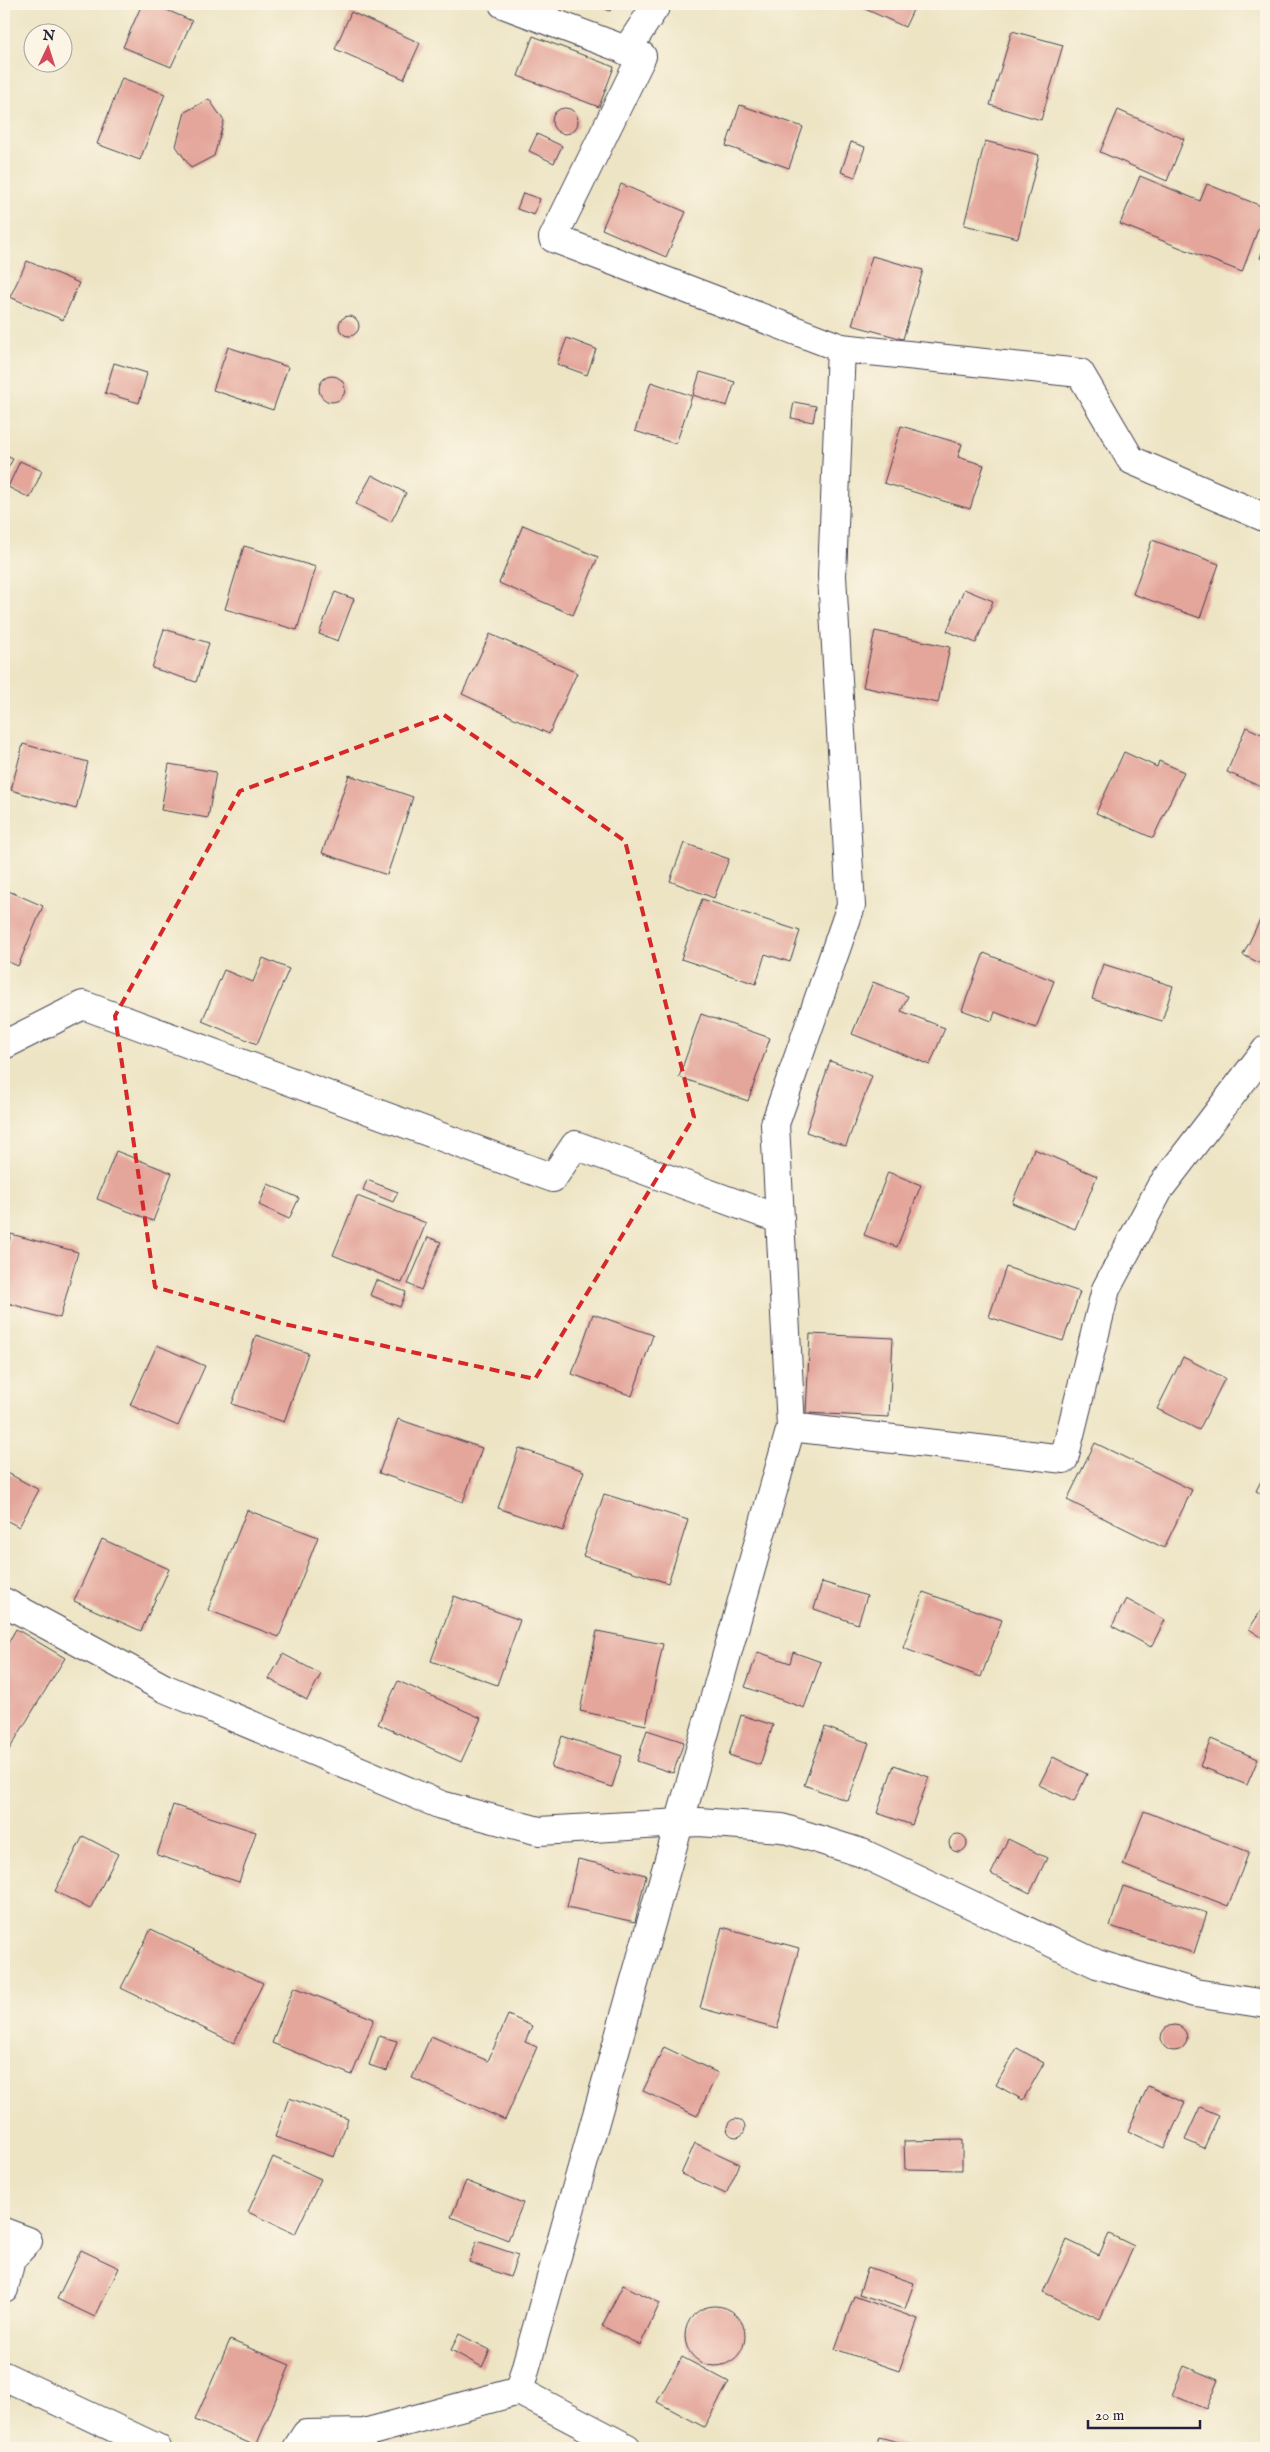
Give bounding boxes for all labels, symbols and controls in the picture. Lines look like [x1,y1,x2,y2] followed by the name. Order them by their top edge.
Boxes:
[22,22,72,72] north arrow
[41,27,56,45] text: N
[1088,2397,1200,2429] scale bar
[1095,2406,1125,2425] text: 20 m

